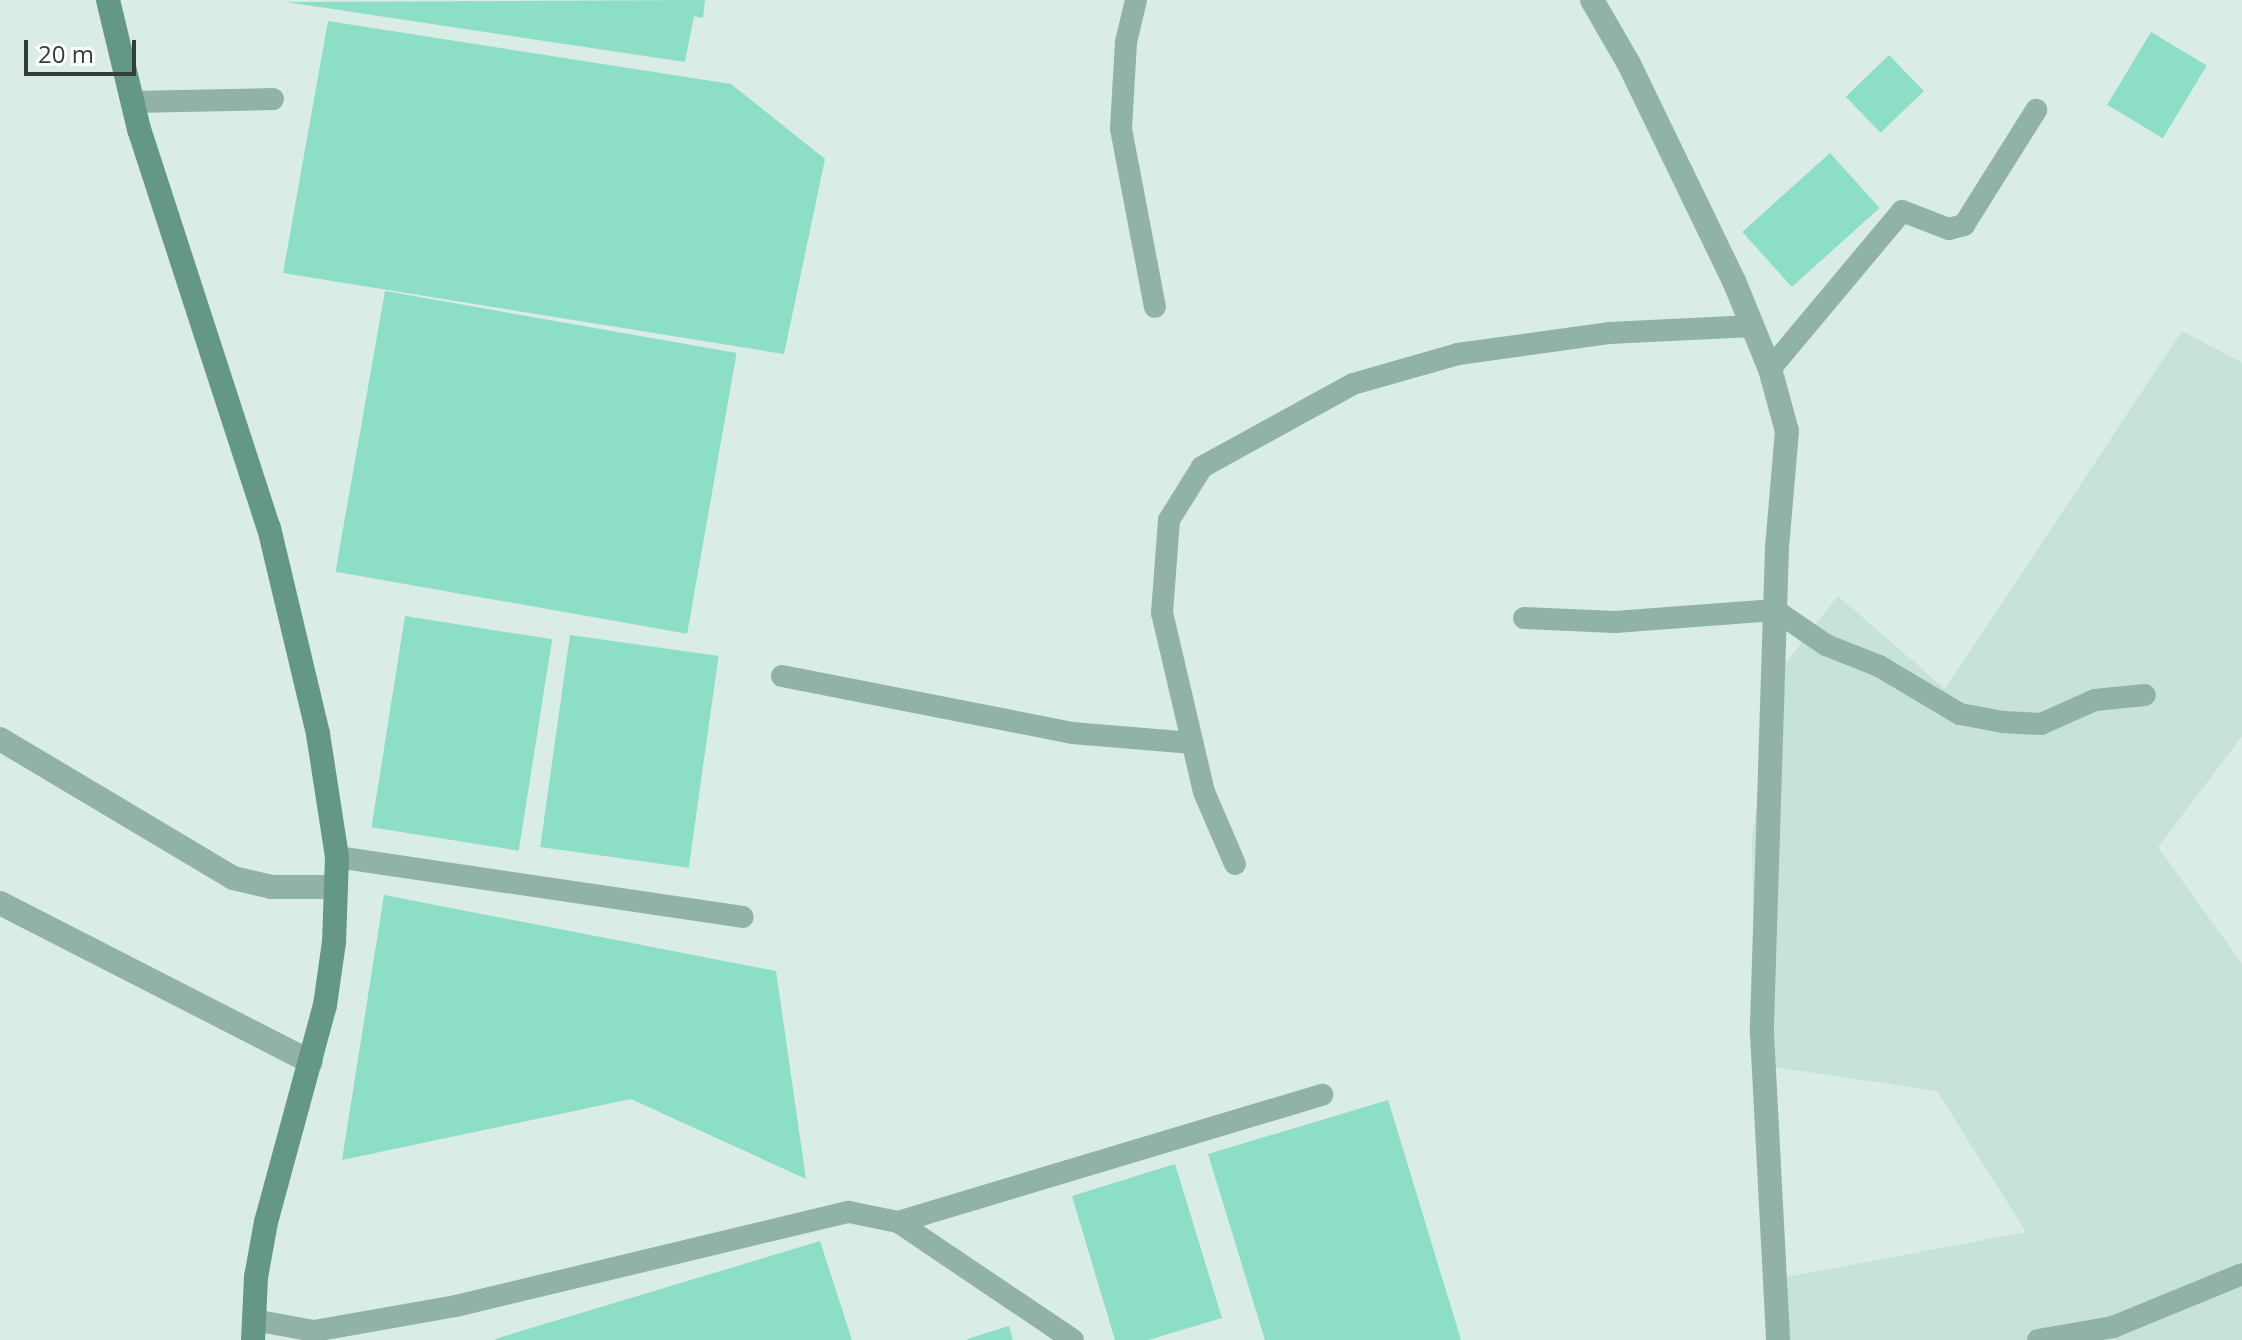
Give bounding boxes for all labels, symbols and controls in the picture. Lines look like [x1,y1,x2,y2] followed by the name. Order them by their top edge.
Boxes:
[28,24,140,74] scale bar
[38,37,94,70] text: 20 m

